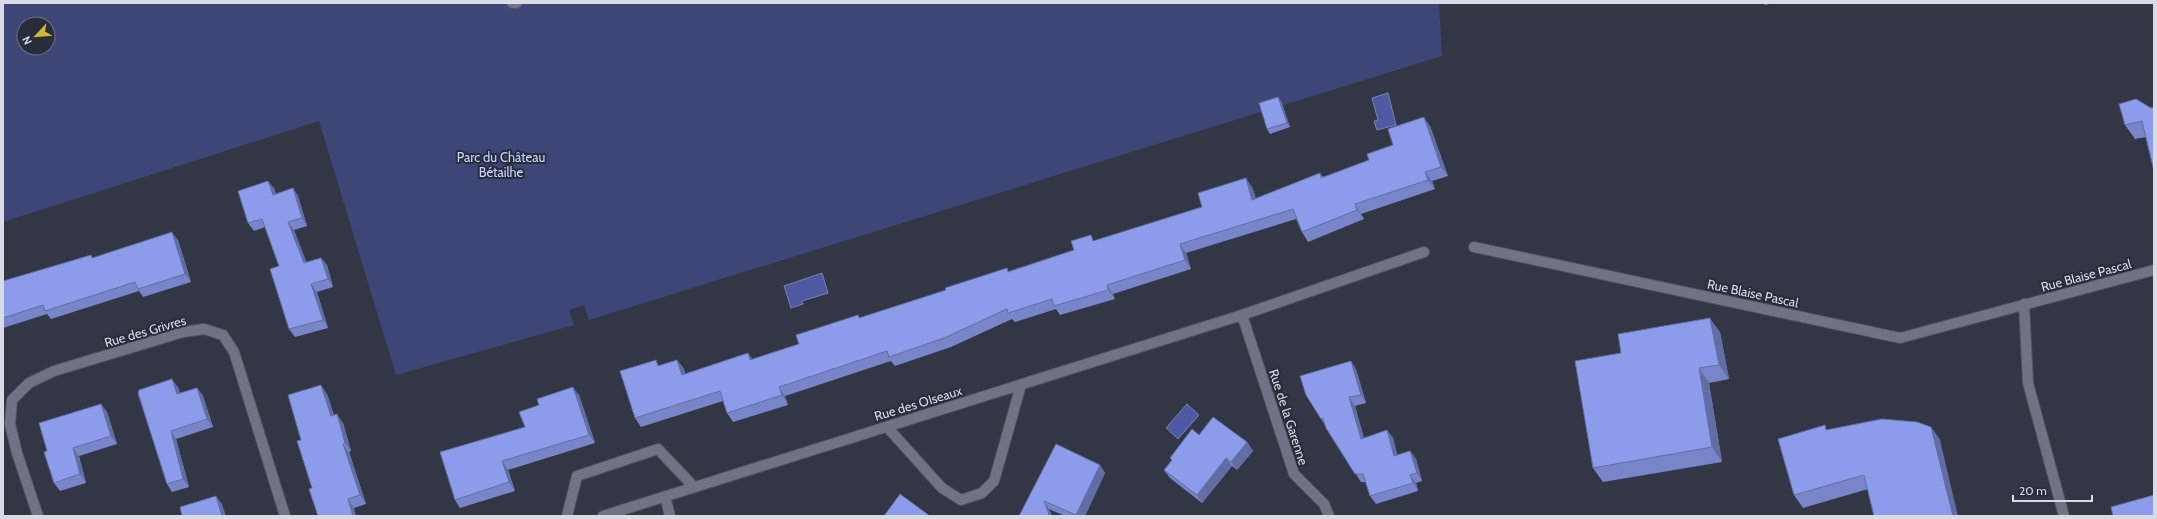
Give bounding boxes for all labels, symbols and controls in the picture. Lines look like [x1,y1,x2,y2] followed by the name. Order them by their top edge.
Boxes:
[16,16,56,56] north arrow
[19,34,35,47] text: N
[457,149,545,180] park label: Parc du Château Bétailhe
[2039,255,2133,295] street label: Rue Blaise Pascal
[1706,276,1800,310] street label: Rue Blaise Pascal
[102,312,188,350] street label: Rue des Grivres
[1266,367,1312,467] street label: Rue de la Garenne
[872,382,965,424] street label: Rue des OIseaux
[2013,477,2092,503] scale bar
[2019,483,2047,498] text: 20 m

